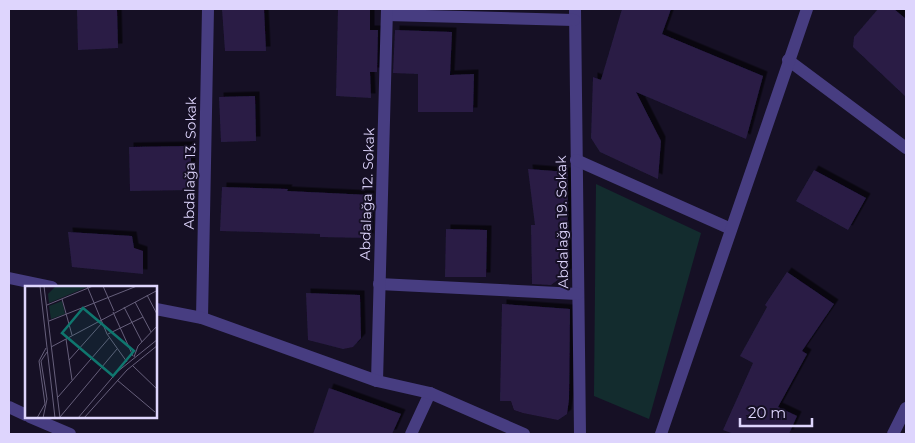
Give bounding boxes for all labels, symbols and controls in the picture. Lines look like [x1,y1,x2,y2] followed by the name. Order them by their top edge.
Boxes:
[180,96,200,229] street label: Abdalağa 13. Sokak
[356,127,378,261] street label: Abdalağa 12. Sokak
[552,155,572,289] street label: Abdalağa 19. Sokak
[25,286,158,418] inset map
[740,396,812,428] scale bar
[748,403,786,422] text: 20 m

